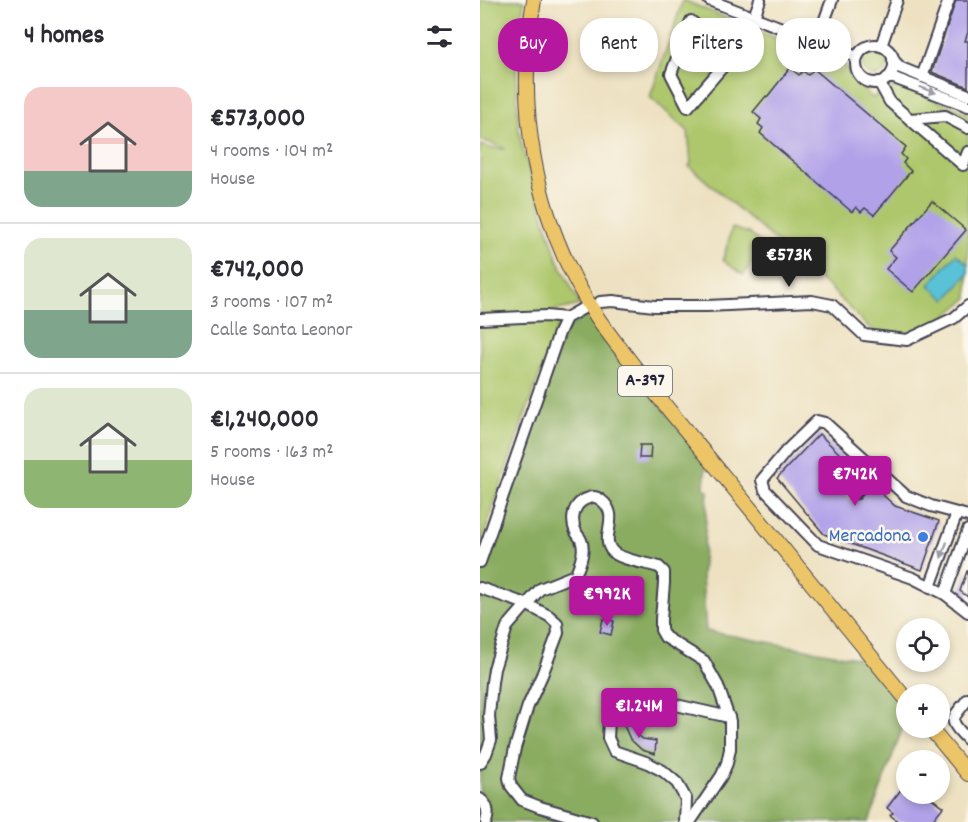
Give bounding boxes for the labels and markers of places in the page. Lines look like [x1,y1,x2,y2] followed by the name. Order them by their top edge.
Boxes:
[747,237,831,288] pin: €573K
[813,456,897,507] pin: €742K
[829,523,912,551] place label: Mercadona
[916,530,930,544] marker: Mercadona
[565,576,649,627] pin: €992K
[590,688,688,739] pin: €1.24M

